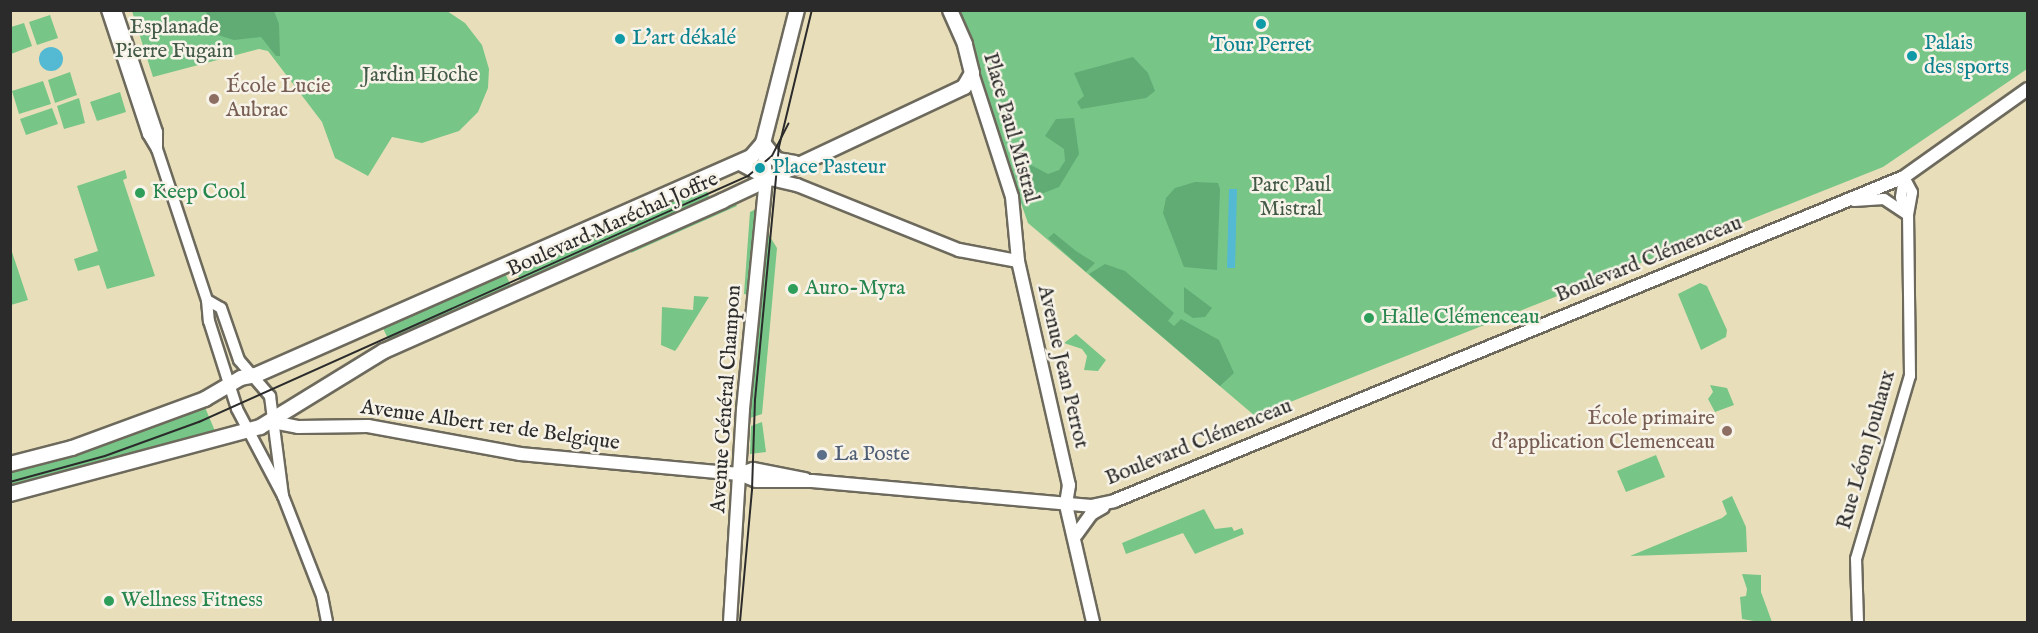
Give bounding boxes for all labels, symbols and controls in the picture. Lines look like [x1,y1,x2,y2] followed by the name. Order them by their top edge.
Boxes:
[115,15,233,65] park label: Esplanade Pierre Fugain
[1254,17,1268,31] marker: Tour Perret
[632,26,736,52] place label: L'art dékalé
[1924,31,2009,81] place label: Palais des sports
[613,32,627,46] marker: L'art dékalé
[1210,33,1312,59] place label: Tour Perret
[1905,49,1919,63] marker: Palais des sports
[977,50,1043,206] street label: Place Paul Mistral
[362,63,478,89] park label: Jardin Hoche
[226,74,331,124] place label: École Lucie Aubrac
[207,92,221,106] marker: École Lucie Aubrac
[772,155,886,181] place label: Place Pasteur
[753,161,767,175] marker: Place Pasteur
[504,167,722,283] street label: Boulevard Maréchal Joffre
[1251,173,1331,223] park label: Parc Paul Mistral
[152,180,246,206] place label: Keep Cool
[133,186,147,200] marker: Keep Cool
[1552,211,1746,309] street label: Boulevard Clémenceau
[805,276,905,302] place label: Auro-Myra
[786,282,800,296] marker: Auro-Myra
[1031,283,1093,451] street label: Avenue Jean Perrot
[706,284,748,514] street label: Avenue Général Champon
[1381,305,1540,331] place label: Halle Clémenceau
[1362,311,1376,325] marker: Halle Clémenceau
[1832,368,1902,532] street label: Rue Léon Jouhaux
[1102,394,1296,492] street label: Boulevard Clémenceau
[359,395,621,457] street label: Avenue Albert 1er de Belgique
[1491,406,1715,456] place label: École primaire d'application Clemenceau
[1720,424,1734,438] marker: École primaire d'application Clemenceau
[834,442,910,468] place label: La Poste
[815,448,829,462] marker: La Poste
[121,588,263,614] place label: Wellness Fitness
[102,594,116,608] marker: Wellness Fitness

